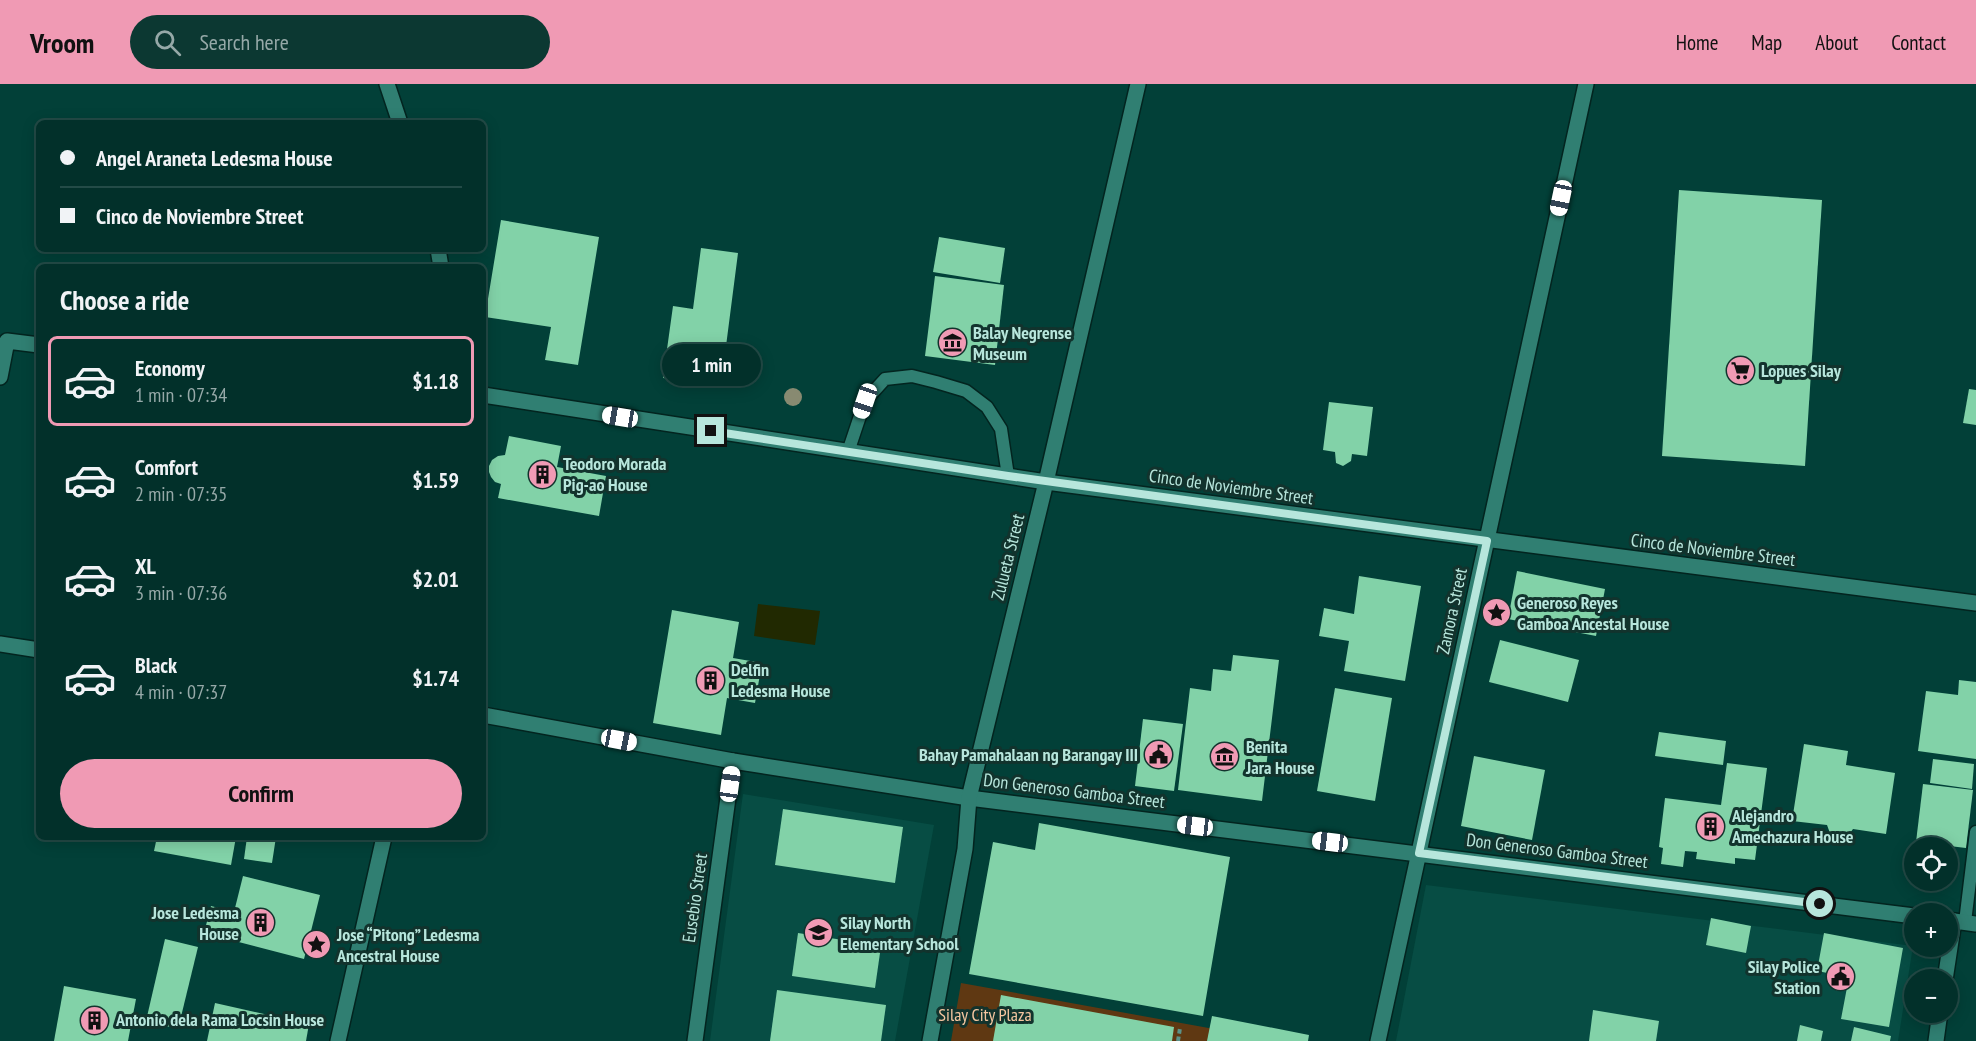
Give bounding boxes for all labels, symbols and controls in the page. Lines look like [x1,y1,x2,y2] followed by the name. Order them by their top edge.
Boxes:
[130,15,550,69] search box
[30,24,94,61] text: Vroom
[151,26,184,59] icon: search
[199,28,289,56] text: Search here
[1676,29,1718,56] text: Home
[1751,29,1782,56] text: Map
[1815,29,1858,56] text: About
[1891,29,1946,56] text: Contact
[96,144,333,172] text: Angel Araneta Ledesma House
[1548,179,1574,217] car
[96,202,303,230] text: Cinco de Noviembre Street
[60,283,189,317] text: Choose a ride
[973,321,1072,365] place label: Balay Negrense Museum
[936,327,968,359] museum icon: Balay Negrense Museum
[662,344,760,386] callout: 1 min
[691,352,732,378] text: 1 min
[63,354,117,408] icon: car
[135,354,205,382] text: Economy
[1724,355,1756,387] supermarket icon: Lopues Silay
[1761,359,1842,382] place label: Lopues Silay
[412,367,459,395] text: $1.18
[851,381,879,421] car
[135,382,227,408] text: 1 min · 07:34
[601,405,639,429] car
[697,417,724,444] route end
[563,452,666,496] place label: Teodoro Morada Pig-ao House
[63,453,117,507] icon: car
[135,453,198,481] text: Comfort
[526,458,558,490] building icon: Teodoro Morada Pig-ao House
[1148,464,1315,509] street label: Cinco de Noviembre Street
[412,466,459,494] text: $1.59
[135,481,227,507] text: 2 min · 07:35
[986,511,1029,602] street label: Zulueta Street
[1630,528,1797,571] street label: Cinco de Noviembre Street
[63,552,117,606] icon: car
[135,552,156,580] text: XL
[412,565,459,593] text: $2.01
[1431,566,1472,656] street label: Zamora Street
[135,580,227,606] text: 3 min · 07:36
[1517,591,1670,635] place label: Generoso Reyes Gamboa Ancestal House
[1480,597,1512,629] place icon: Generoso Reyes Gamboa Ancestal House
[63,651,117,705] icon: car
[135,651,177,679] text: Black
[731,658,831,702] place label: Delfin Ledesma House
[412,664,459,692] text: $1.74
[694,664,726,696] building icon: Delfin Ledesma House
[135,679,227,705] text: 4 min · 07:37
[600,728,638,752] car
[1245,735,1315,779] place label: Benita Jara House
[1143,739,1175,771] public building icon: Bahay Pamahalaan ng Barangay III
[1209,741,1241,773] museum icon: Benita Jara House
[919,743,1138,766] place label: Bahay Pamahalaan ng Barangay III
[60,759,462,828] button: Confirm
[719,765,741,803] car
[982,768,1166,813] street label: Don Generoso Gamboa Street
[1731,804,1854,848] place label: Alejandro Amechazura House
[1695,810,1727,842] building icon: Alejandro Amechazura House
[1176,815,1214,837] car
[1465,828,1649,873] street label: Don Generoso Gamboa Street
[1311,831,1349,853] car
[1904,837,1958,1023] map controls
[1904,837,1958,891] button: locate
[677,852,712,944] street label: Eusebio Street
[1806,890,1833,917] route start
[151,901,239,945] place label: Jose Ledesma House
[1904,903,1958,957] button: +
[244,907,276,939] building icon: Jose Ledesma House
[840,911,959,955] place label: Silay North Elementary School
[803,917,835,949] school or university icon: Silay North Elementary School
[336,923,479,967] place label: Jose “Pitong” Ledesma Ancestral House
[300,929,332,961] place icon: Jose “Pitong” Ledesma Ancestral House
[1748,955,1820,999] place label: Silay Police Station
[1825,961,1857,993] public building icon: Silay Police Station
[1904,969,1958,1023] button: −
[938,1003,1032,1026] park label: Silay City Plaza
[79,1004,111,1036] building icon: Antonio dela Rama Locsin House
[115,1008,324,1031] place label: Antonio dela Rama Locsin House

